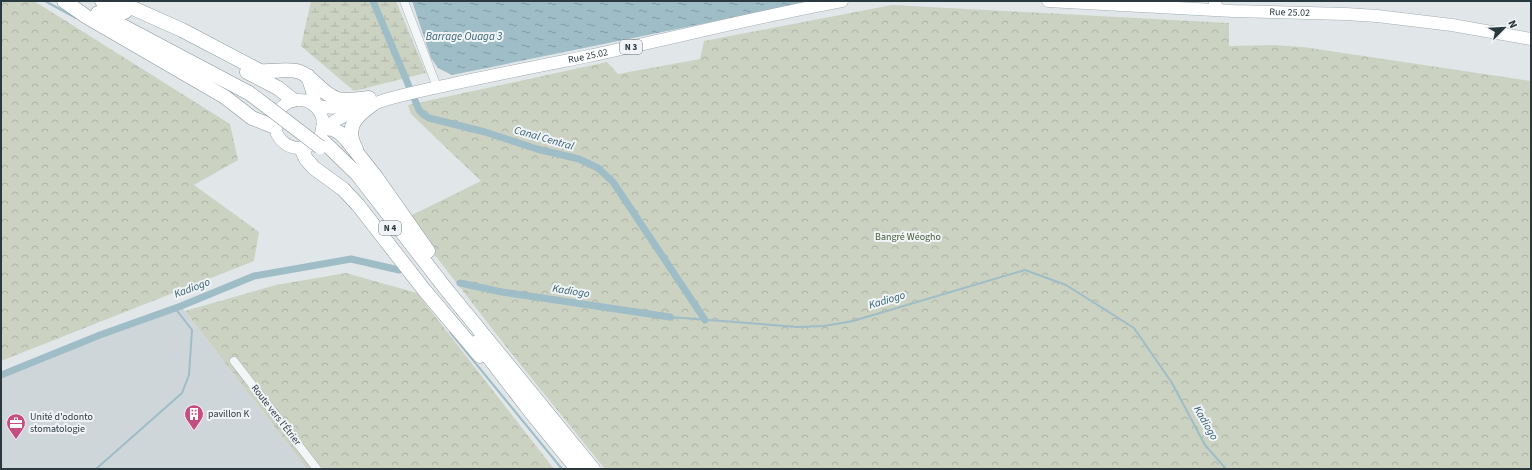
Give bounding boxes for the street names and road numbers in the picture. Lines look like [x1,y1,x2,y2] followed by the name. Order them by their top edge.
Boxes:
[1269,5,1310,20] street label: Rue 25.02
[620,40,642,54] road number: N 3
[567,45,609,67] street label: Rue 25.02
[379,221,401,235] road number: N 4
[248,382,305,449] street label: Route vers l'Étrier

